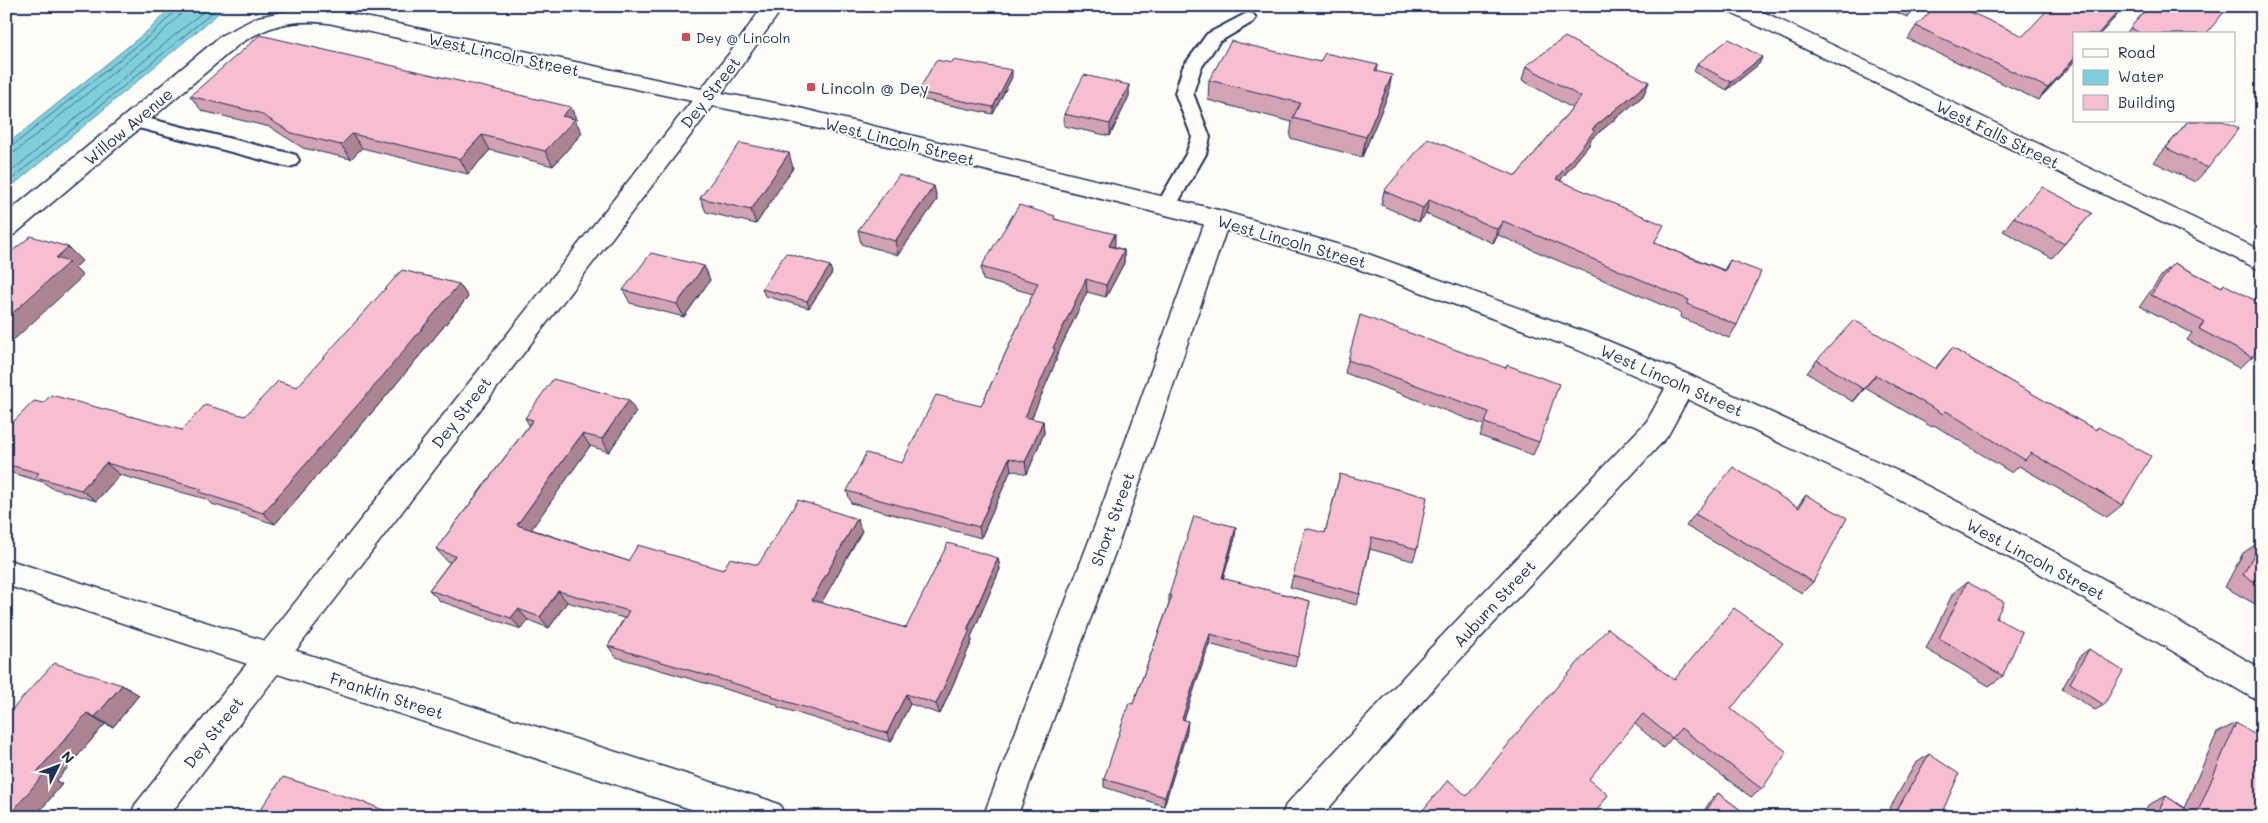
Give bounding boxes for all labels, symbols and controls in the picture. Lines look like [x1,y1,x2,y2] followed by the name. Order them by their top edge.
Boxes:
[427,28,581,80] street label: West Lincoln Street
[696,28,790,47] place label: Dey @ Lincoln
[680,31,692,43] marker: Dey @ Lincoln
[2073,32,2236,122] legend
[2118,42,2155,62] text: Road
[675,52,745,132] street label: Dey Street
[2118,66,2164,86] text: Water
[821,77,929,98] place label: Lincoln @ Dey
[805,81,817,93] marker: Lincoln @ Dey
[79,83,177,169] street label: Willow Avenue
[2118,92,2175,112] text: Building
[1933,95,2063,173] street label: West Falls Street
[823,112,977,170] street label: West Lincoln Street
[1215,210,1369,272] street label: West Lincoln Street
[1597,339,1747,421] street label: West Lincoln Street
[426,372,496,452] street label: Dey Street
[1085,469,1139,569] street label: Short Street
[1963,514,2109,604] street label: West Lincoln Street
[1448,555,1540,651] street label: Auburn Street
[328,667,446,723] street label: Franklin Street
[178,692,248,772] street label: Dey Street
[32,740,82,790] north arrow
[57,747,79,767] text: N

